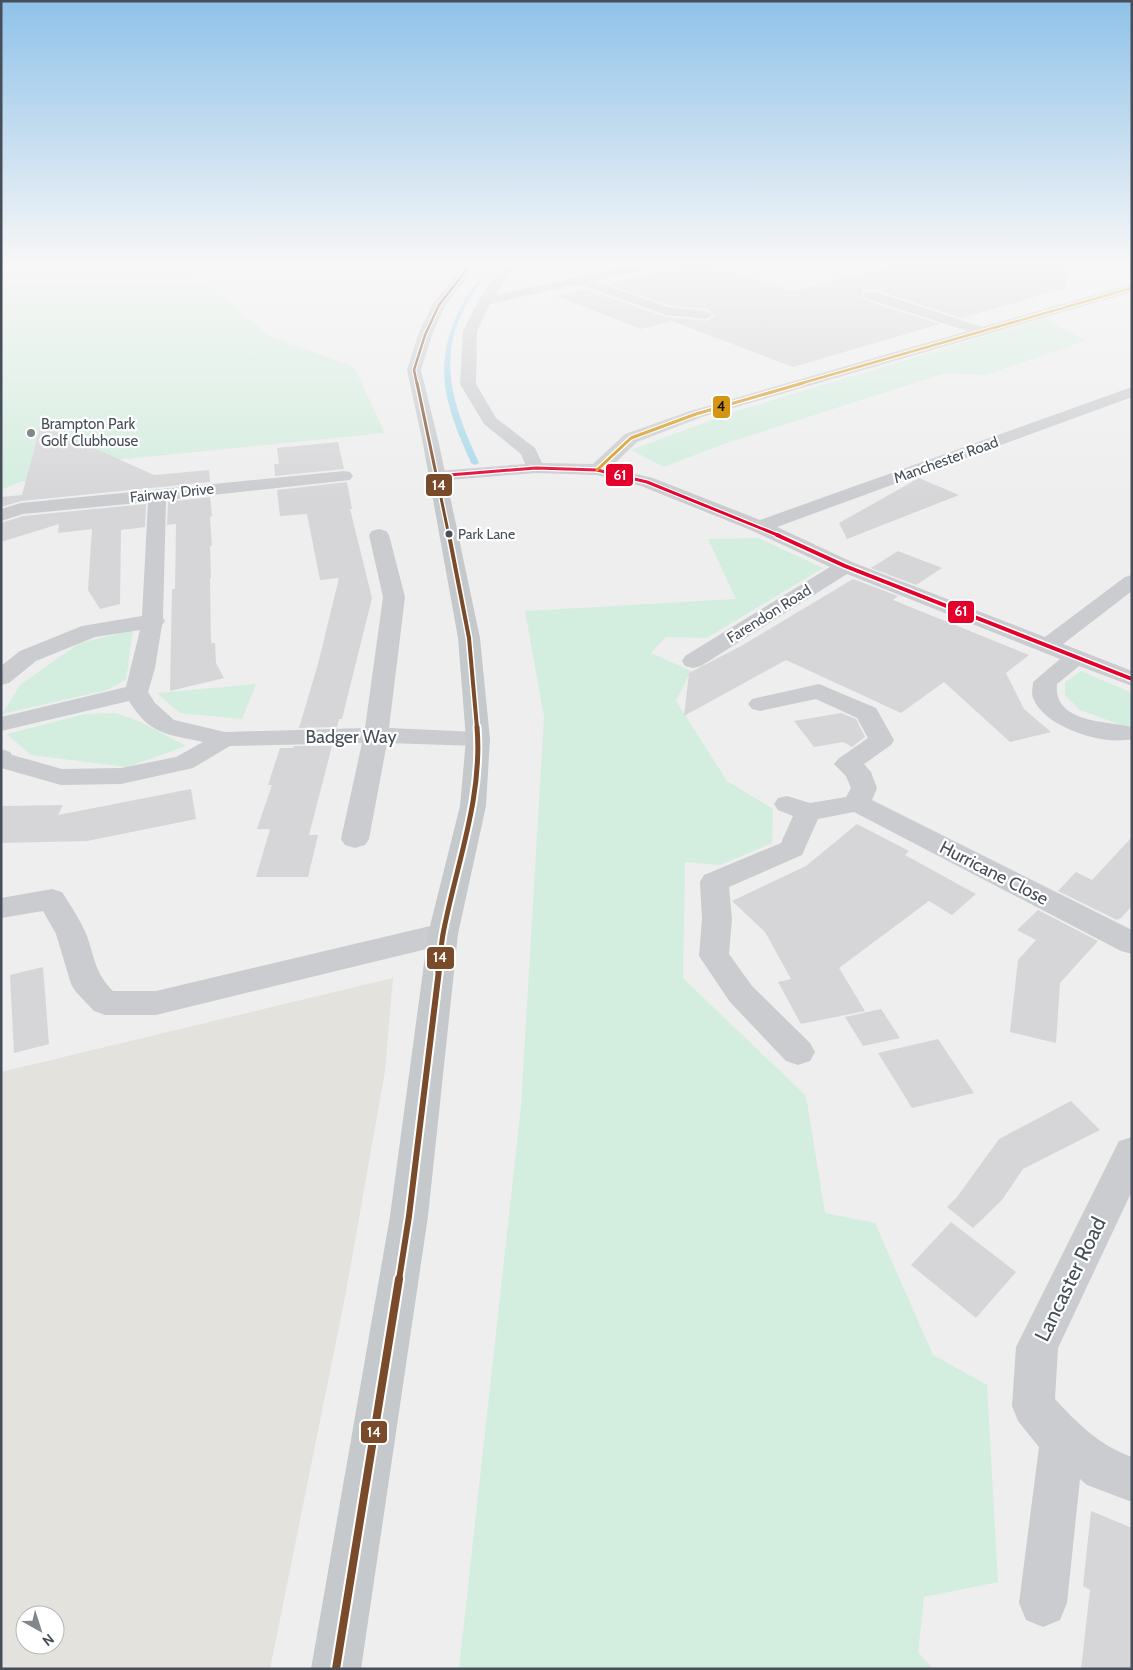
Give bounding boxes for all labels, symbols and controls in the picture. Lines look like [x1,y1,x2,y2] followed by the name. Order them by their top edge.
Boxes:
[712,395,731,419] line badge: 4
[717,397,725,415] text: 4
[41,415,139,450] place label: Brampton Park Golf Clubhouse
[25,427,37,439] marker: Brampton Park Golf Clubhouse
[891,433,1001,487] street label: Manchester Road
[605,463,634,487] line badge: 61
[613,466,627,484] text: 61
[425,473,453,497] line badge: 14
[432,476,446,494] text: 14
[129,480,215,506] street label: Fairway Drive
[458,525,515,543] place label: Park Lane
[444,529,454,539] marker: Park Lane
[724,581,814,647] street label: Farendon Road
[947,600,975,624] line badge: 61
[954,602,968,620] text: 61
[306,726,396,748] street label: Badger Way
[936,836,1052,910] street label: Hurricane Close
[426,946,455,970] line badge: 14
[433,948,447,966] text: 14
[1029,1213,1111,1345] street label: Lancaster Road
[360,1420,388,1444] line badge: 14
[367,1423,381,1441] text: 14
[15,1605,65,1655] north arrow
[39,1630,58,1650] text: N

